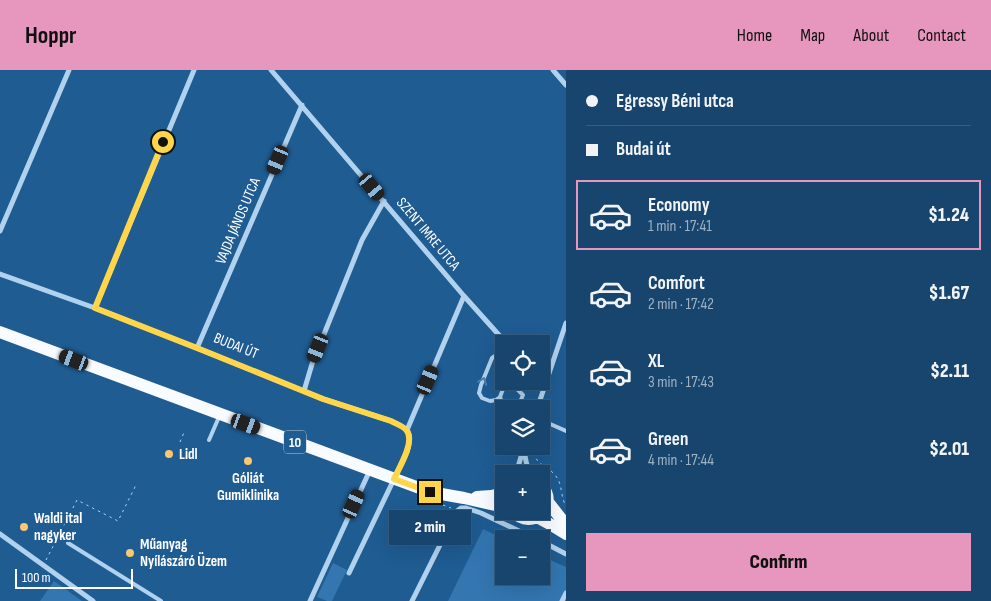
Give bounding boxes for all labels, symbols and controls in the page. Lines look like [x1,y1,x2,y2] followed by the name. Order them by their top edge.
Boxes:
[25,21,76,50] text: Hoppr
[737,25,772,46] text: Home
[800,25,825,46] text: Map
[853,25,889,46] text: About
[917,25,966,46] text: Contact
[616,90,734,113] text: Egressy Béni utca
[152,131,174,153] route start
[616,138,671,161] text: Budai út
[265,143,290,177] car
[356,171,387,203] car
[211,174,265,267] street label: VAJDA JÁNOS UTCA
[588,193,633,238] icon: car
[392,194,464,275] street label: SZENT IMRE UTCA
[648,194,710,217] text: Economy
[928,204,969,227] text: $1.24
[648,217,712,236] text: 1 min · 17:41
[588,271,633,316] icon: car
[648,272,705,295] text: Comfort
[929,282,969,305] text: $1.67
[648,295,714,314] text: 2 min · 17:42
[211,328,261,364] street label: BUDAI ÚT
[305,331,330,365] car
[495,335,550,585] map controls
[495,335,550,390] button: locate
[57,348,90,372] car
[588,349,633,394] icon: car
[648,350,664,373] text: XL
[930,360,969,383] text: $2.11
[415,363,440,397] car
[648,373,714,392] text: 3 min · 17:43
[477,377,487,385] one-way arrow
[495,400,550,455] button: layers
[229,412,262,436] car
[588,427,633,472] icon: car
[648,428,688,451] text: Green
[284,431,306,454] road number: 10
[929,438,969,461] text: $2.01
[179,445,198,464] place label: Lidl
[163,448,175,460] marker: Lidl
[648,451,714,470] text: 4 min · 17:44
[242,455,254,467] marker: Góliát Gumiklinika
[495,465,550,520] button: +
[217,469,279,505] place label: Góliát Gumiklinika
[419,481,441,503] route end
[341,487,366,521] car
[34,509,82,545] place label: Waldi ital nagyker
[389,510,471,544] callout: 2 min
[414,518,446,537] text: 2 min
[18,521,30,533] marker: Waldi ital nagyker
[495,530,550,585] button: −
[586,533,971,591] button: Confirm
[140,535,227,571] place label: Műanyag Nyílászáró Üzem
[124,547,136,559] marker: Műanyag Nyílászáró Üzem
[15,566,132,589] scale bar
[22,569,51,586] text: 100 m

